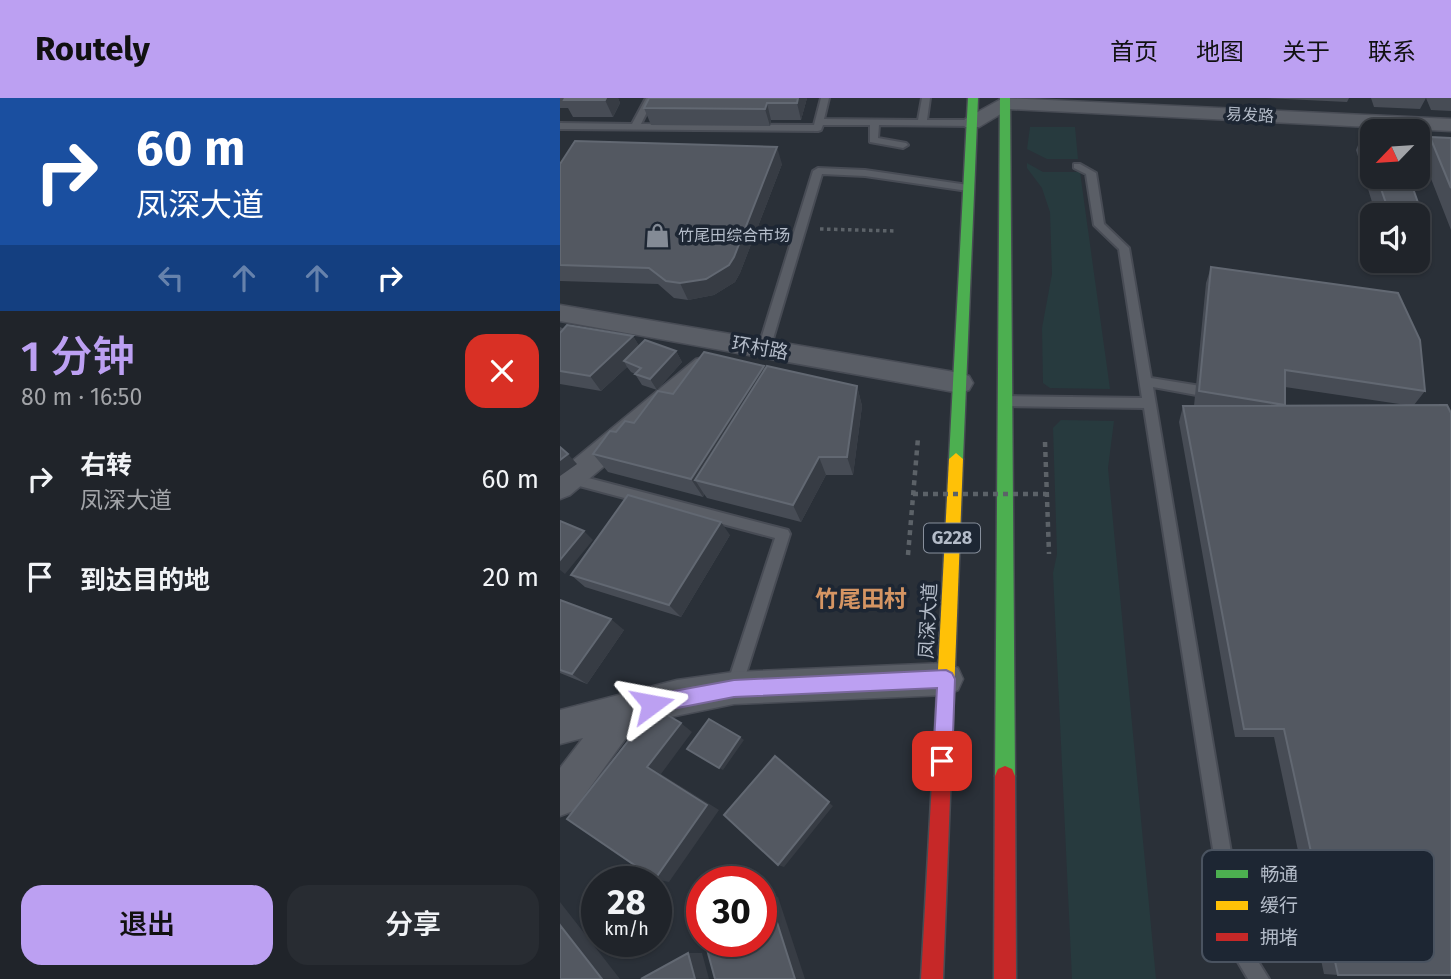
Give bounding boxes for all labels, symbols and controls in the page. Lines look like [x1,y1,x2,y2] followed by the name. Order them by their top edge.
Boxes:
[35,29,150,69] text: Routely
[1110,38,1158,66] text: 首页
[1196,38,1244,66] text: 地图
[1282,38,1330,66] text: 关于
[1368,38,1416,66] text: 联系
[1226,104,1274,126] street label: 易发路
[136,119,245,178] text: 60 m
[1360,119,1430,189] north arrow
[1360,119,1430,273] map controls
[21,126,112,217] icon: right
[136,186,264,224] text: 凤深大道
[1360,203,1430,273] button: sound
[644,221,672,249] shop icon: 竹尾田综合市场
[678,226,790,245] place label: 竹尾田综合市场
[152,259,190,297] icon: left
[225,259,263,297] icon: ahead
[298,259,336,297] icon: ahead
[371,259,409,297] icon: right
[21,332,134,382] text: 1 分钟
[730,332,790,364] street label: 环村路
[465,334,539,408] button: close
[21,383,142,411] text: 80 m · 16:50
[80,450,132,481] text: 右转
[21,460,59,498] icon: right
[481,464,539,495] text: 60 m
[80,486,172,514] text: 凤深大道
[924,524,980,552] road number: G228
[21,558,59,596] icon: arrive
[482,562,539,593] text: 20 m
[80,565,210,596] text: 到达目的地
[915,582,941,660] street label: 凤深大道
[815,585,907,613] district label: 竹尾田村
[615,667,689,741] position arrow
[912,731,972,791] pin
[923,742,961,780] icon: arrive
[1202,850,1434,962] legend
[1260,863,1298,886] text: 畅通
[686,866,777,957] speed limit sign: 30
[607,881,646,923] text: 28
[21,885,273,965] button: 退出
[287,885,539,965] button: 分享
[1260,894,1298,917] text: 缓行
[604,918,649,940] text: km/h
[1260,926,1298,949] text: 拥堵

